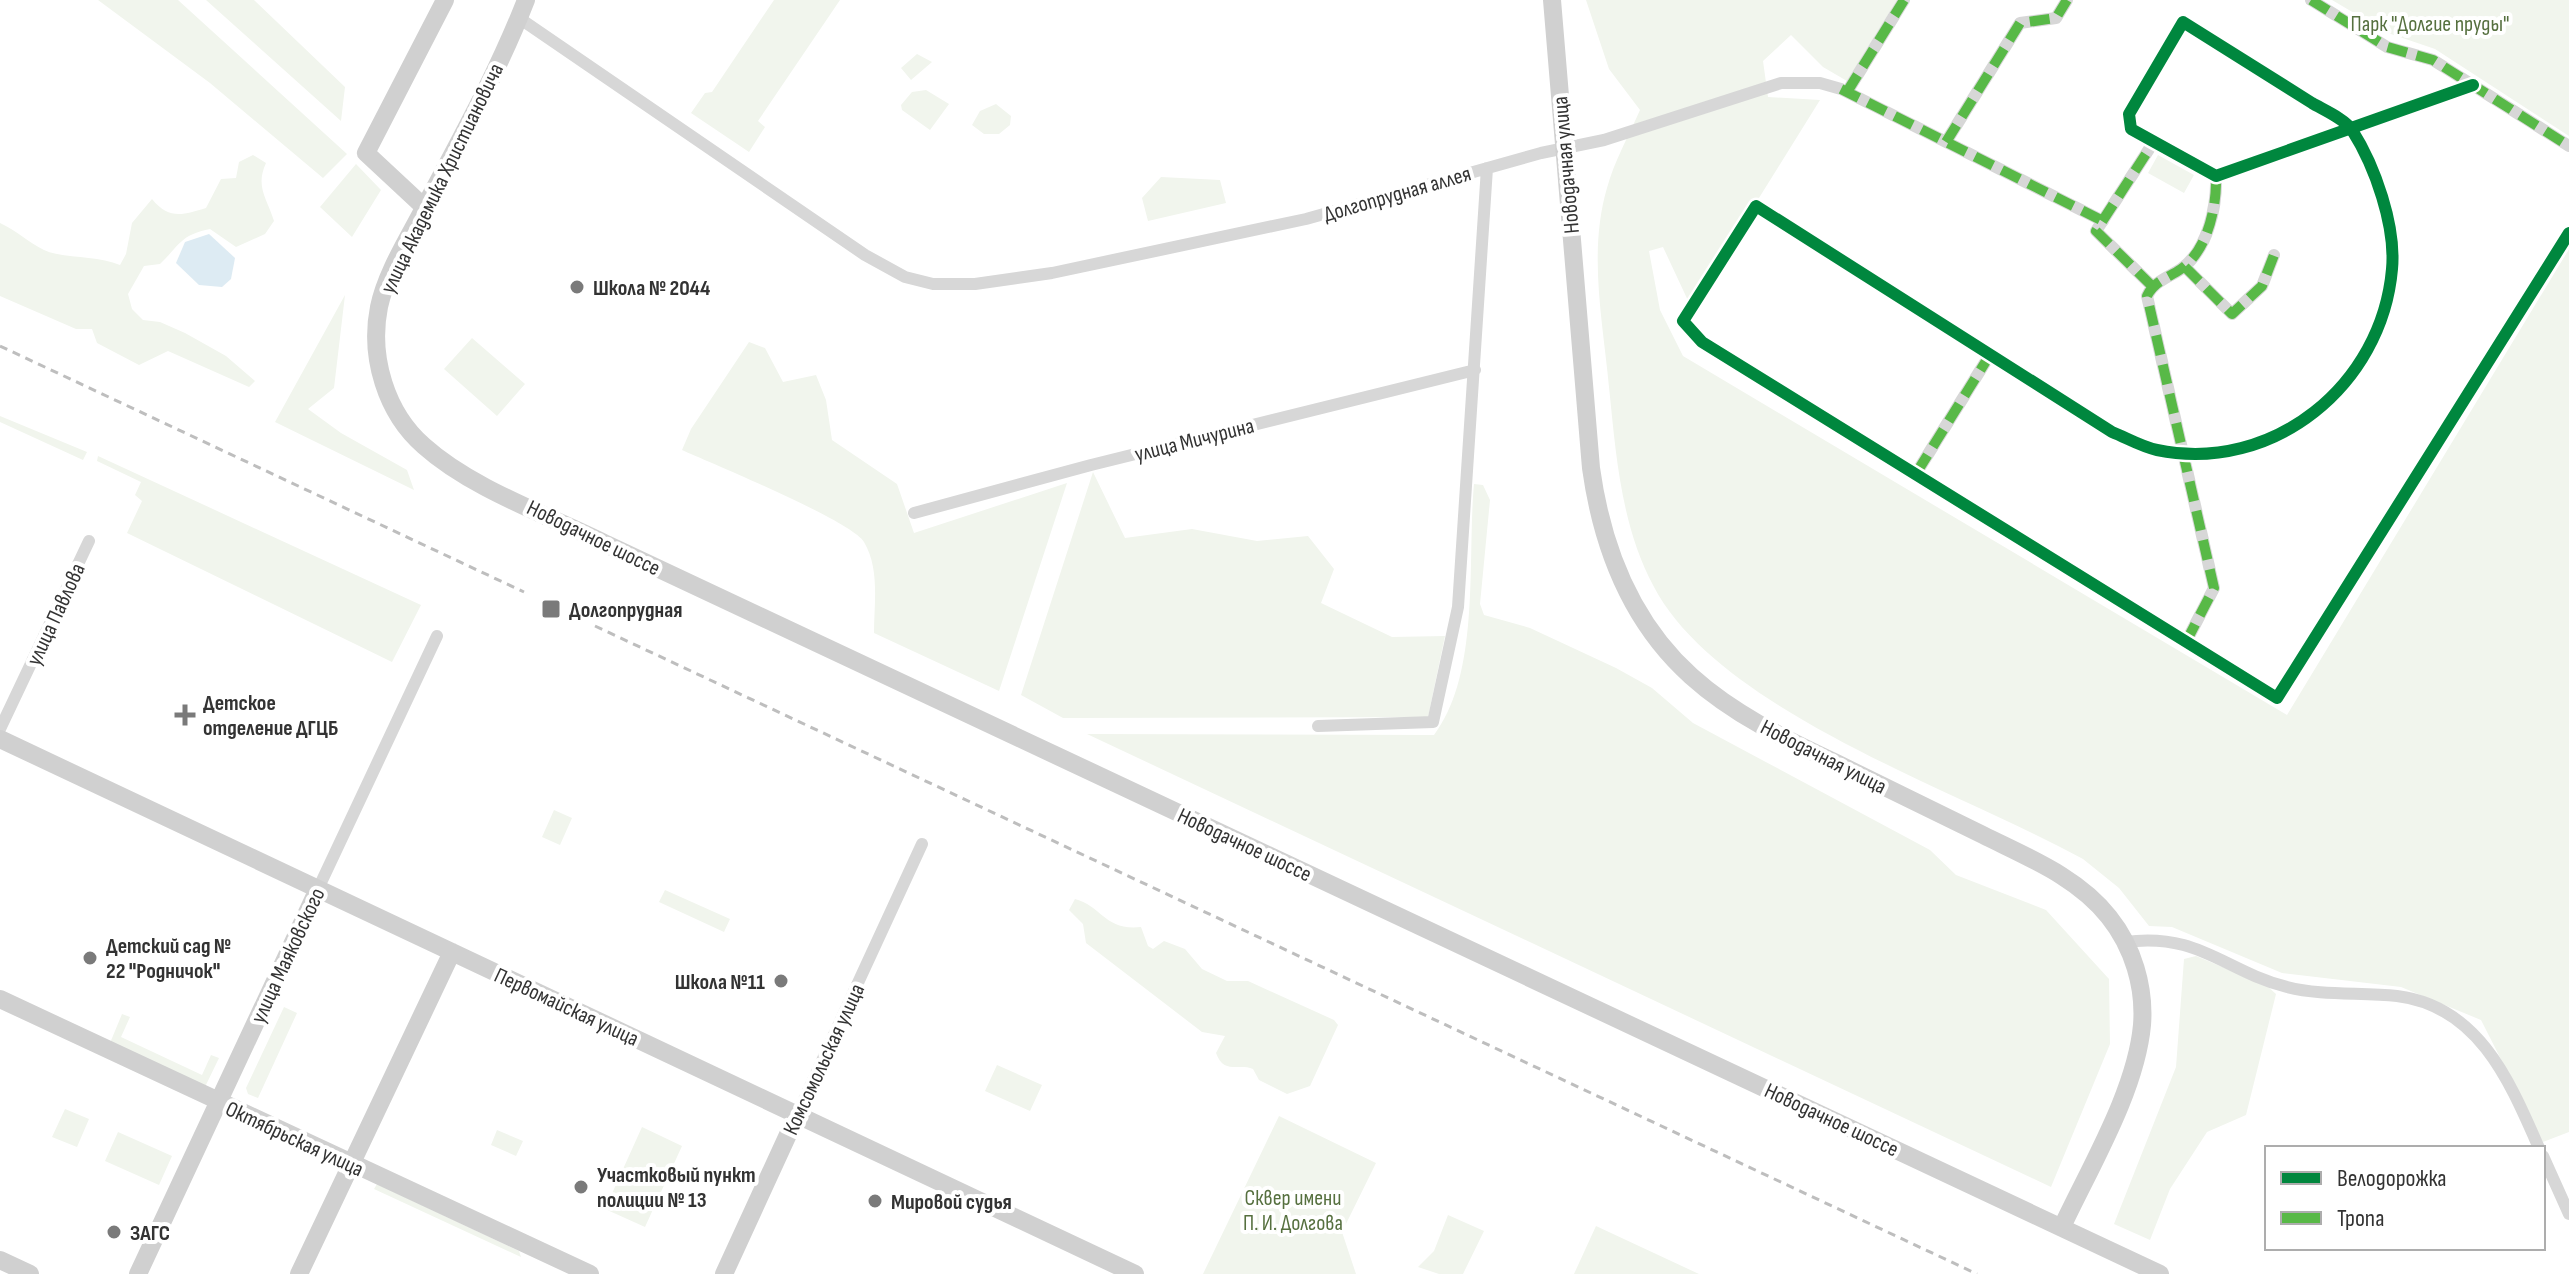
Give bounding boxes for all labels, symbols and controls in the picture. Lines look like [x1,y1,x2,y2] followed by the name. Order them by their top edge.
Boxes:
[2351,11,2509,38] park label: Парк "Долгие пруды"
[375,59,510,298] street label: улица Академика Христиановича
[1547,95,1586,235] street label: Новодачная улица
[1321,161,1474,228] street label: Долгопрудная аллея
[593,275,710,302] place label: Школа № 2044
[568,278,586,296] marker: Школа № 2044
[1132,413,1257,468] street label: улица Мичурина
[522,494,664,582] street label: Новодачное шоссе
[21,559,92,670] street label: улица Павлова
[569,597,682,624] place label: Долгопрудная
[540,598,562,620] marker: Долгопрудная
[203,690,338,742] place label: Детское отделение ДГЦБ
[174,704,196,726] marker: Детское отделение ДГЦБ
[1756,714,1891,801] street label: Новодачная улица
[1173,802,1316,888] street label: Новодачное шоссе
[245,884,331,1028] street label: улица Маяковского
[106,933,231,985] place label: Детский сад № 22 "Родничок"
[81,949,99,967] marker: Детский сад № 22 "Родничок"
[490,962,643,1053] street label: Первомайская улица
[675,969,765,996] place label: Школа №11
[772,972,790,990] marker: Школа №11
[778,980,871,1140] street label: Комсомольская улица
[1760,1077,1903,1163] street label: Новодачное шоссе
[221,1096,368,1183] street label: Октябрьская улица
[2265,1146,2545,1250] legend
[597,1162,756,1214] place label: Участковый пункт полиции № 13
[2337,1164,2447,1193] text: Велодорожка
[572,1178,590,1196] marker: Участковый пункт полиции № 13
[1243,1185,1343,1237] park label: Сквер имени П. И. Долгова
[891,1189,1012,1216] place label: Мировой судья
[866,1192,884,1210] marker: Мировой судья
[2337,1204,2384,1233] text: Тропа
[130,1220,170,1247] place label: ЗАГС
[105,1223,123,1241] marker: ЗАГС

